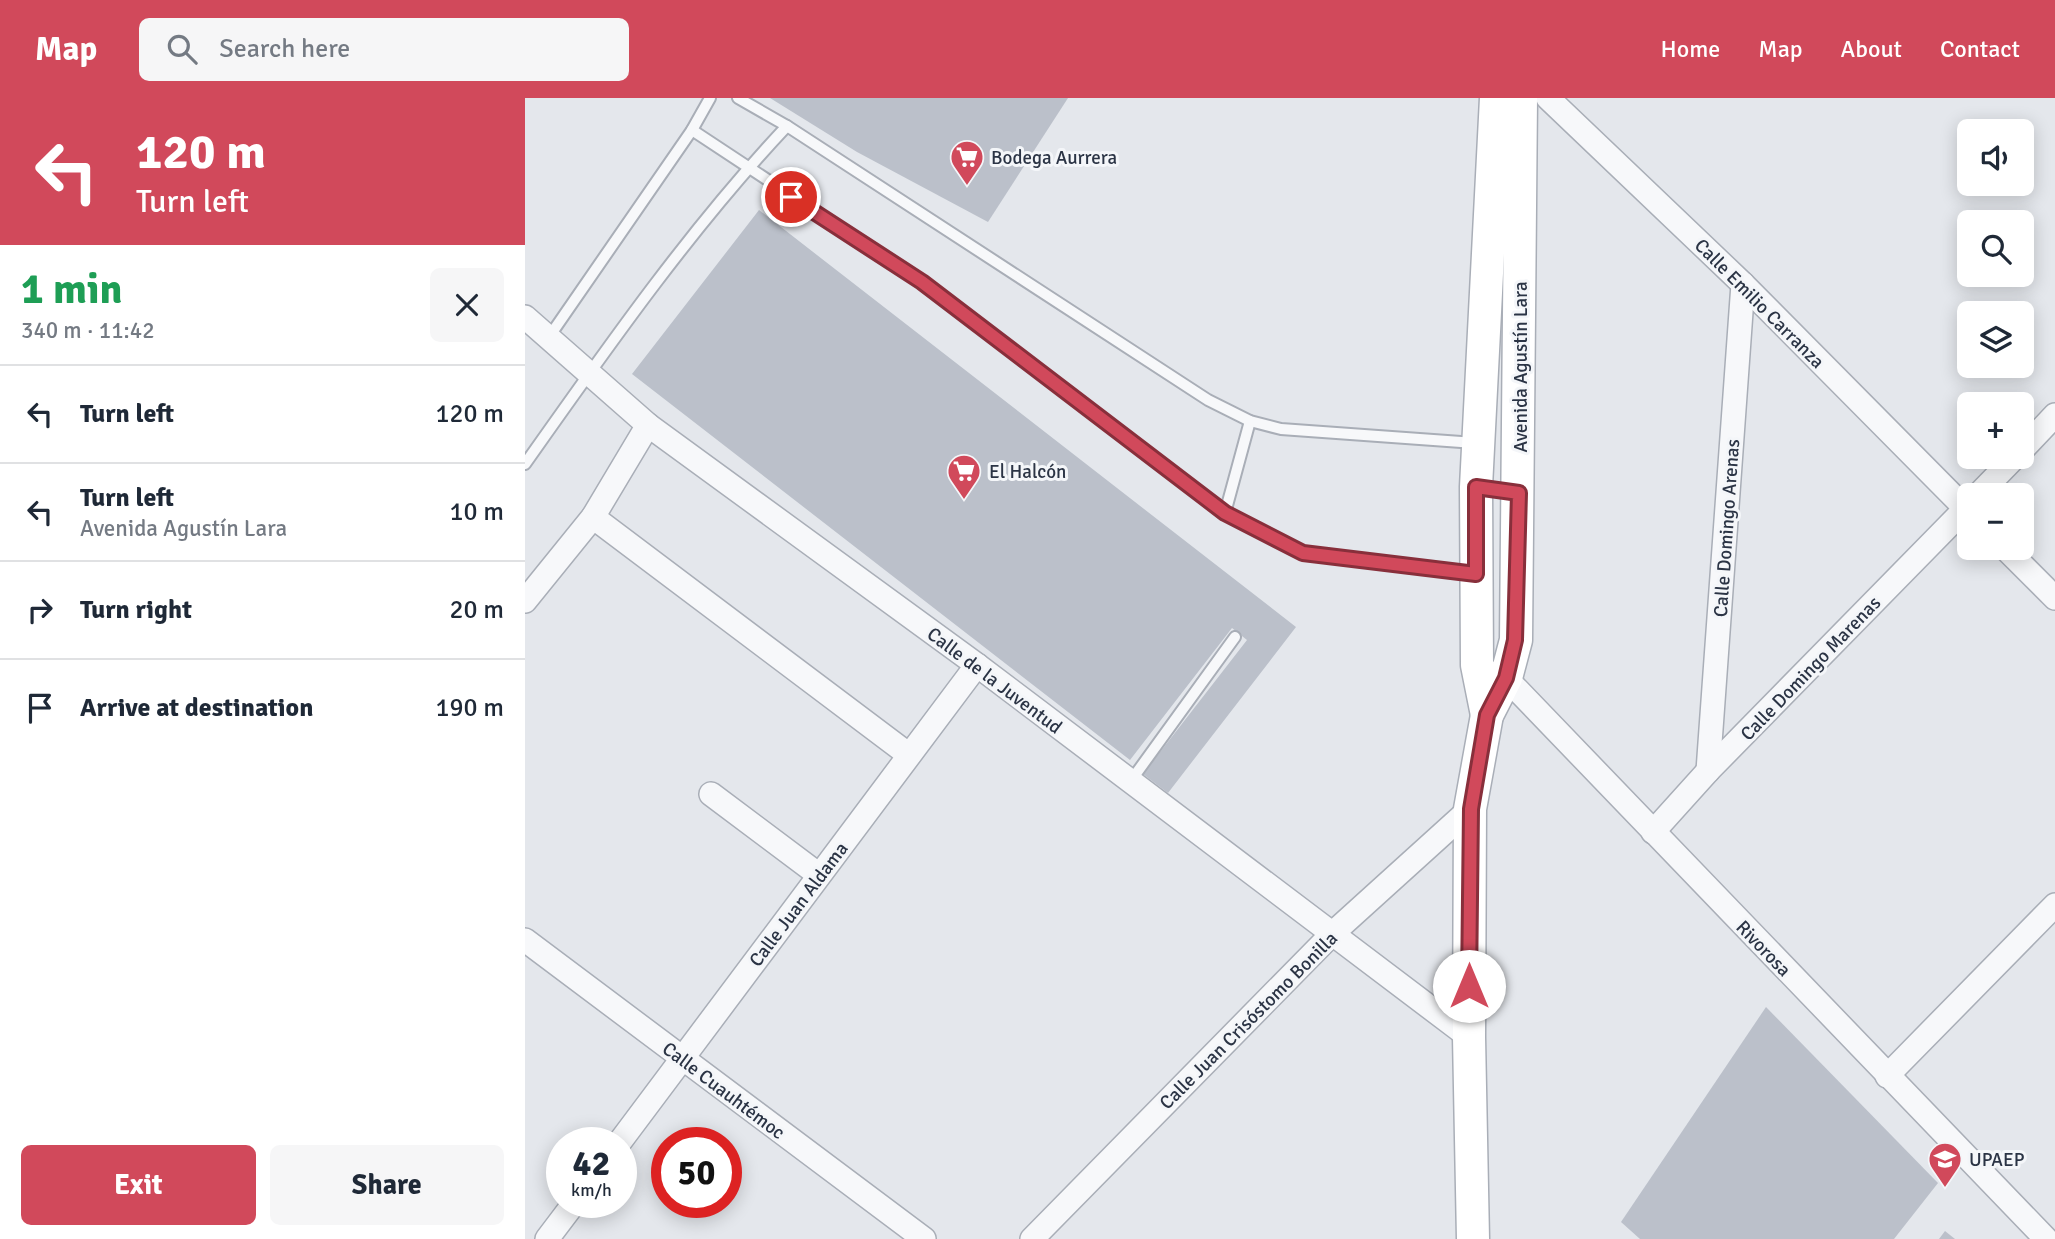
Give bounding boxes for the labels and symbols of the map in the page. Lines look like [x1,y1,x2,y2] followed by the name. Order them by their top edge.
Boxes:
[948,138,986,187] supermarket icon: Bodega Aurrera
[991,146,1117,170] place label: Bodega Aurrera
[761,167,821,227] pin
[1689,234,1829,374] street label: Calle Emilio Carranza
[1509,281,1533,453] street label: Avenida Agustín Lara
[1709,438,1745,618] street label: Calle Domingo Arenas
[945,452,983,501] supermarket icon: El Halcón
[989,460,1066,484] place label: El Halcón
[1735,591,1886,746] street label: Calle Domingo Marenas
[922,622,1067,739] street label: Calle de la Juventud
[744,838,853,972] street label: Calle Juan Aldama
[1731,916,1796,982] street label: Rivorosa
[1155,927,1343,1115] street label: Calle Juan Crisóstomo Bonilla
[1432,949,1506,1023] position arrow
[657,1037,790,1145] street label: Calle Cuauhtémoc
[651,1127,742,1218] speed limit sign: 50
[1926,1140,1964,1189] school or university icon: UPAEP
[1969,1148,2025,1172] place label: UPAEP

